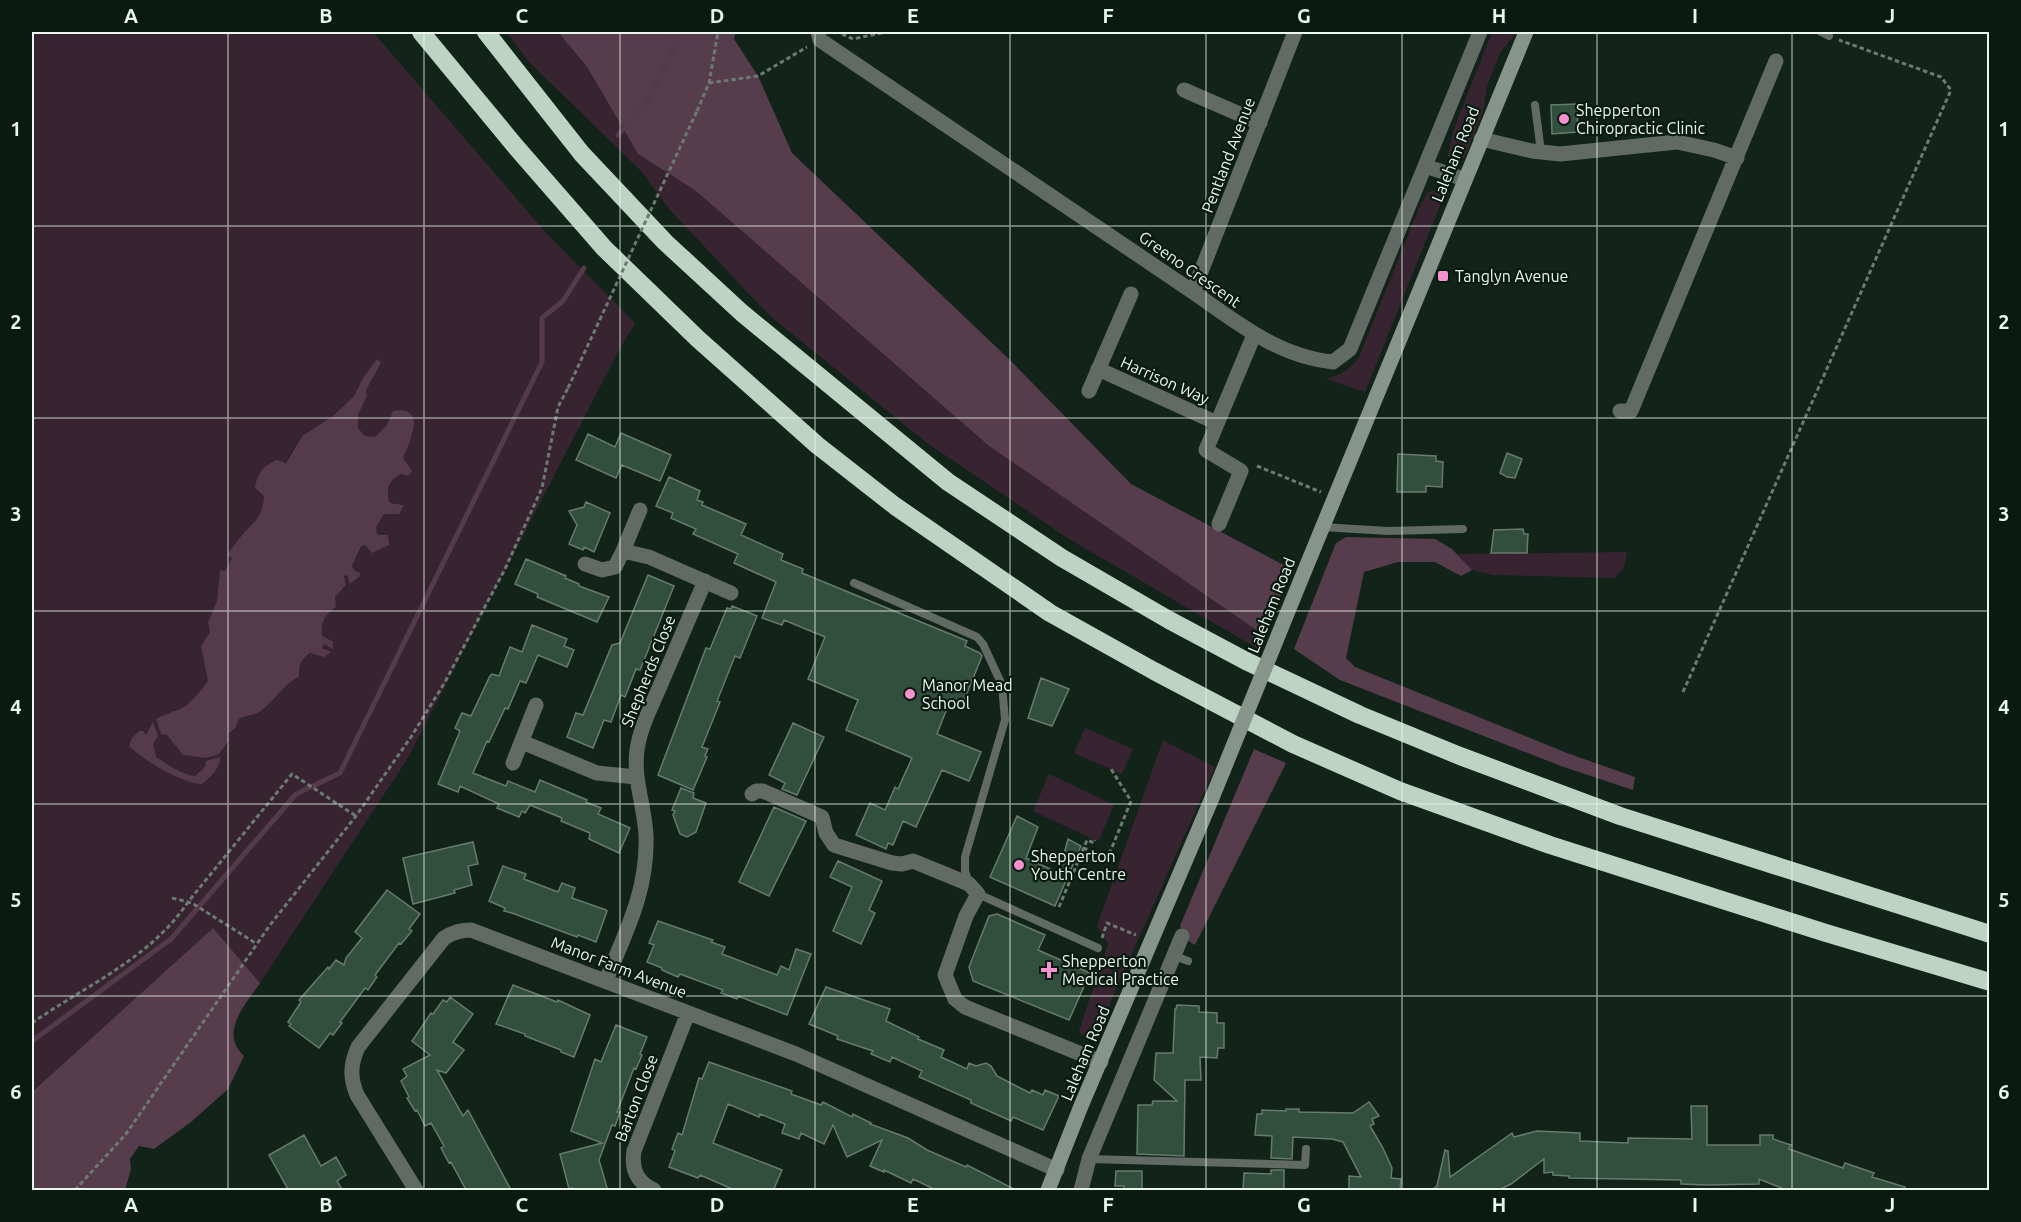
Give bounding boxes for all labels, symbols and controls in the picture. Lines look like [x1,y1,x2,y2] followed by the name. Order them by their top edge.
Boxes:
[124,4,138,27] text: A
[319,4,333,27] text: B
[516,4,529,27] text: C
[710,4,724,27] text: D
[907,4,919,27] text: E
[1102,4,1114,27] text: F
[1297,4,1311,27] text: G
[1492,4,1506,27] text: H
[1692,4,1698,27] text: I
[1885,4,1895,27] text: J
[1198,95,1258,215] street label: Pentland Avenue
[1576,101,1706,137] place label: Shepperton Chiropractic Clinic
[1428,104,1482,204] street label: Laleham Road
[1557,112,1571,126] marker: Shepperton Chiropractic Clinic
[10,117,22,140] text: 1
[1998,117,2010,140] text: 1
[1136,227,1245,311] street label: Greeno Crescent
[1455,267,1568,285] place label: Tanglyn Avenue
[1436,269,1450,283] marker: Tanglyn Avenue
[10,310,22,333] text: 2
[1998,310,2010,333] text: 2
[1118,352,1212,408] street label: Harrison Way
[10,502,22,525] text: 3
[1998,502,2010,525] text: 3
[1244,555,1298,655] street label: Laleham Road
[617,613,679,729] street label: Shepherds Close
[922,676,1013,712] place label: Manor Mead School
[903,687,917,701] marker: Manor Mead School
[10,695,22,718] text: 4
[1998,695,2010,718] text: 4
[1031,847,1126,883] place label: Shepperton Youth Centre
[1012,858,1026,872] marker: Shepperton Youth Centre
[10,888,22,911] text: 5
[1998,888,2010,911] text: 5
[549,933,689,1001] street label: Manor Farm Avenue
[1062,952,1179,988] place label: Shepperton Medical Practice
[1040,961,1058,979] marker: Shepperton Medical Practice
[1057,1003,1113,1103] street label: Laleham Road
[611,1052,661,1144] street label: Barton Close
[10,1080,22,1103] text: 6
[1998,1080,2010,1103] text: 6
[124,1193,138,1216] text: A
[319,1193,333,1216] text: B
[516,1193,529,1216] text: C
[710,1193,724,1216] text: D
[907,1193,919,1216] text: E
[1102,1193,1114,1216] text: F
[1297,1193,1311,1216] text: G
[1492,1193,1506,1216] text: H
[1692,1193,1698,1216] text: I
[1885,1193,1895,1216] text: J

